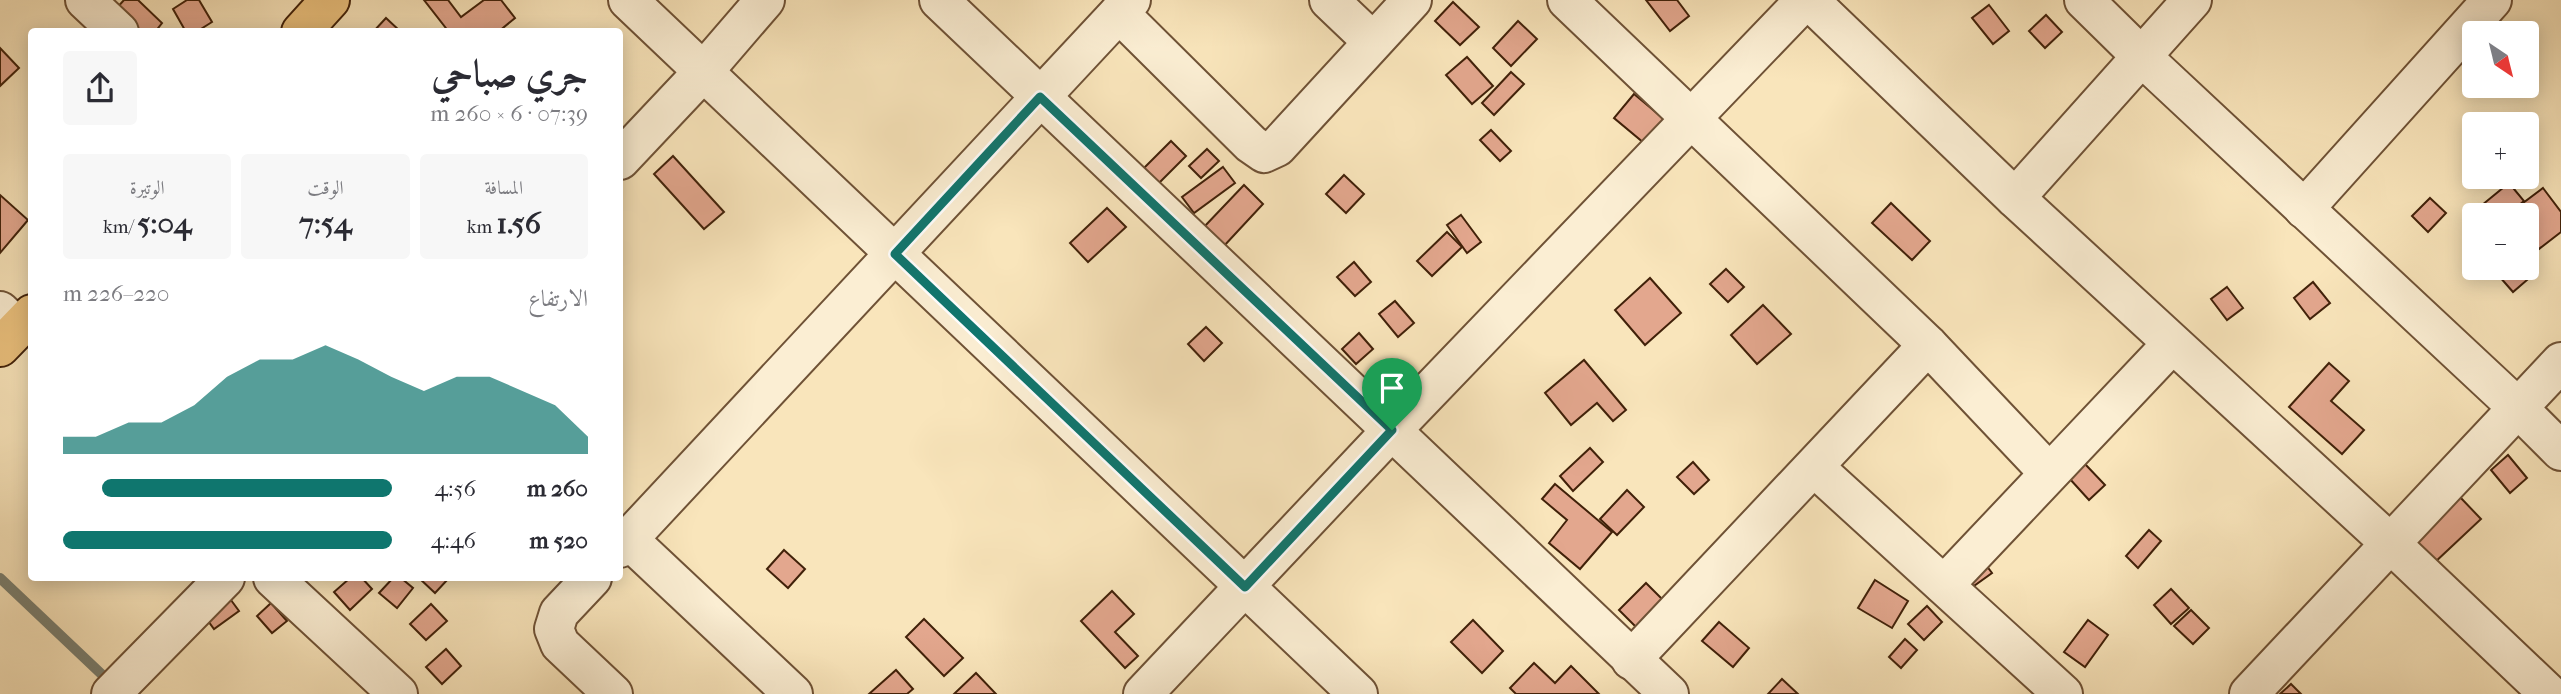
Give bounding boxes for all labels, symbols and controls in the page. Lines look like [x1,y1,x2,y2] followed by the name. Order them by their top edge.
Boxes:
[2462,21,2539,98] north arrow
[2462,21,2539,280] map controls
[63,51,137,125] button: share
[431,51,588,96] text: جري صباحي
[430,100,588,127] text: 07:39 · 6 × 260 m
[2462,112,2539,189] button: +
[130,177,165,199] text: الوتيرة
[307,177,344,199] text: الوقت
[484,177,523,199] text: المسافة
[2462,203,2539,280] button: −
[137,206,191,241] text: 5:04
[299,206,352,241] text: 7:54
[496,206,541,241] text: 1.56
[103,216,137,238] text: /km
[467,216,496,238] text: km
[63,280,170,307] text: 220–226 m
[528,285,588,312] text: الارتفاع
[1362,358,1422,430] pin
[1373,369,1411,407] icon: arrive
[434,475,476,502] text: 4:56
[527,475,588,502] text: 260 m
[431,527,476,554] text: 4:46
[529,527,588,554] text: 520 m

